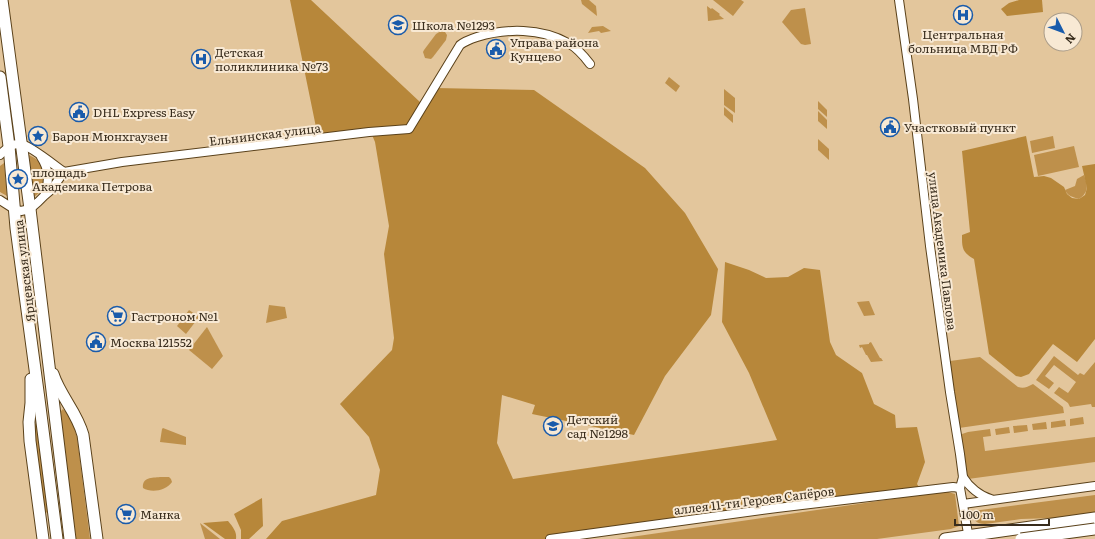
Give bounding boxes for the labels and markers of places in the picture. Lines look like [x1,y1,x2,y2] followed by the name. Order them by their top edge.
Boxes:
[952,4,974,26] hospital icon: Центральная больница МВД РФ
[387,14,409,36] school or university icon: Школа №1293
[412,16,495,34] place label: Школа №1293
[908,25,1018,57] place label: Центральная больница МВД РФ
[510,33,599,65] place label: Управа района Кунцево
[485,38,507,60] public building icon: Управа района Кунцево
[215,43,329,75] place label: Детская поликлиника №73
[190,48,212,70] hospital icon: Детская поликлиника №73
[68,101,90,123] public building icon: DHL Express Easy
[93,103,195,121] place label: DHL Express Easy
[879,116,901,138] public building icon: Участковый пункт
[904,118,1016,136] place label: Участковый пункт
[27,125,49,147] place icon: Барон Мюнхгаузен
[52,127,168,145] place label: Барон Мюнхгаузен
[32,163,153,195] place label: площадь Академика Петрова
[7,168,29,190] place icon: площадь Академика Петрова
[106,305,128,327] supermarket icon: Гастроном №1
[131,307,218,325] place label: Гастроном №1
[85,331,107,353] public building icon: Москва 121552
[110,333,192,351] place label: Москва 121552
[567,410,628,442] place label: Детский сад №1298
[542,415,564,437] school or university icon: Детский сад №1298
[115,503,137,525] supermarket icon: Манка
[140,505,181,523] place label: Манка

